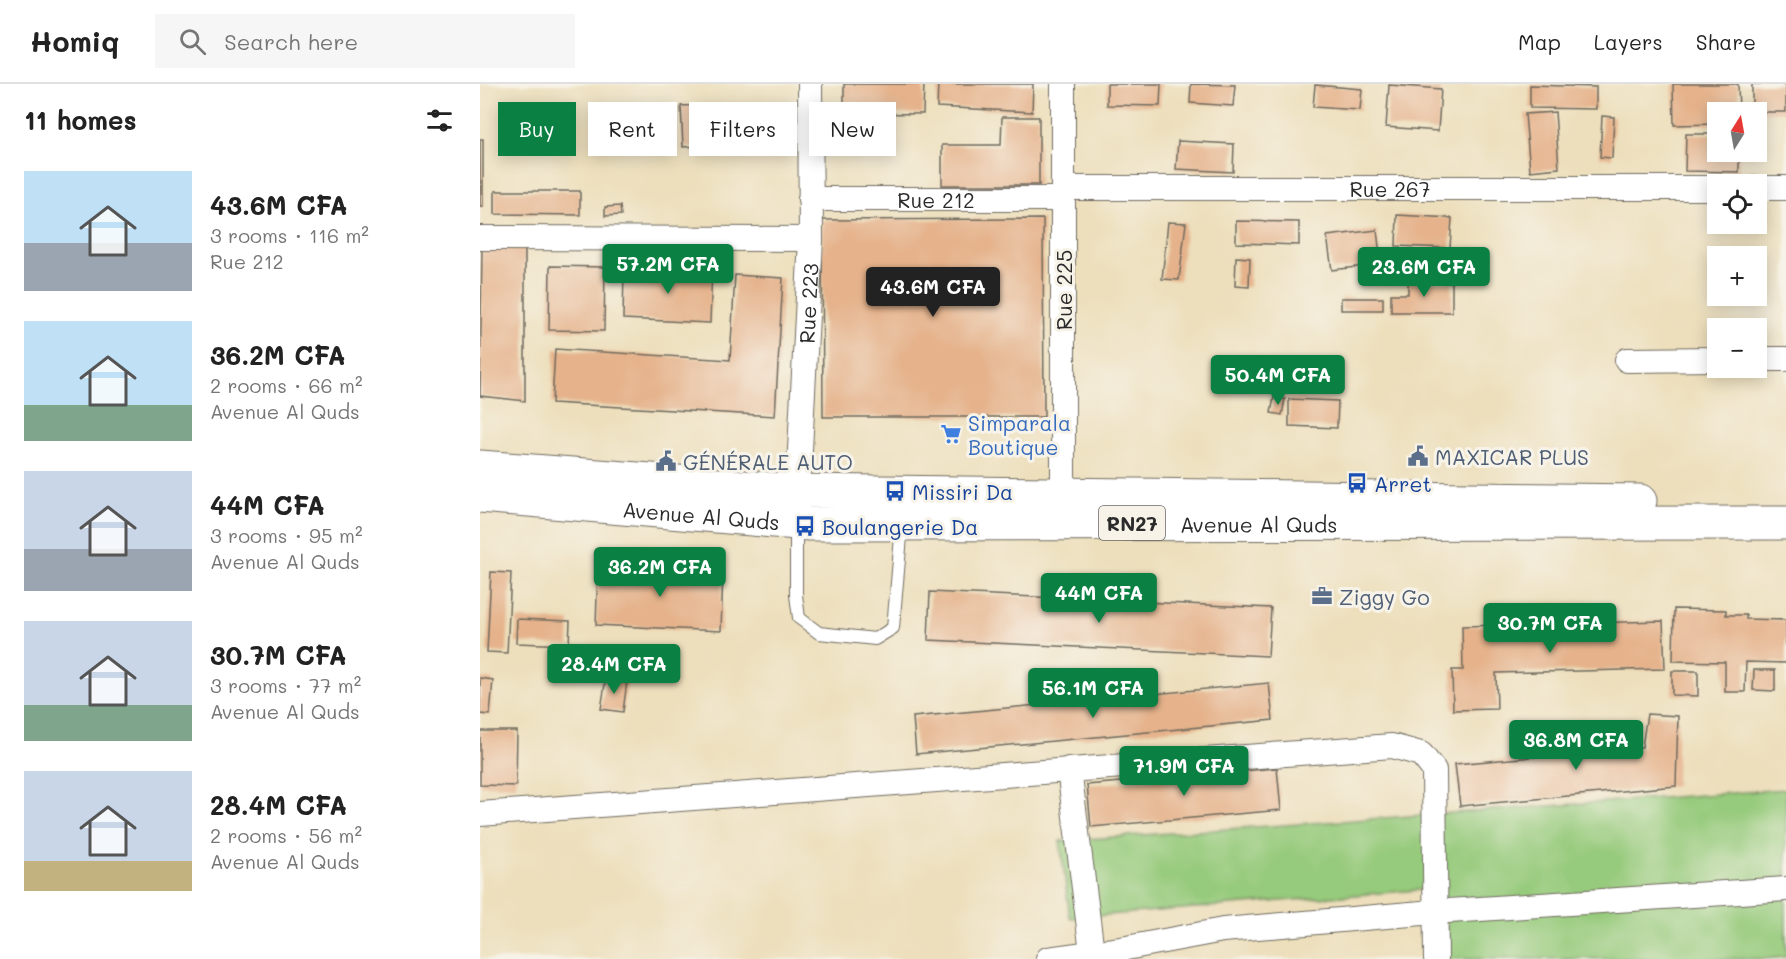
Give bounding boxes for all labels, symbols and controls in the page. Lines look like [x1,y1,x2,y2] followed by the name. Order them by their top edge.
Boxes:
[155,14,575,68] search box
[30,23,119,59] text: Homiq
[176,25,209,58] icon: search
[224,27,358,56] text: Search here
[1518,28,1561,55] text: Map
[1594,28,1663,55] text: Layers
[1696,28,1756,55] text: Share
[498,102,576,156] chip: Buy
[588,102,677,156] chip: Rent
[689,102,797,156] chip: Filters
[809,102,896,156] chip: New
[1707,102,1767,162] north arrow
[1707,102,1767,378] map controls
[24,103,137,137] text: 11 homes
[423,104,456,137] icon: filters
[1707,174,1767,234] button: locate
[1350,175,1430,202] street label: Rue 267
[897,186,975,213] street label: Rue 212
[210,188,348,222] text: 43.6M CFA
[72,195,144,267] icon: home
[210,222,369,248] text: 3 rooms · 116 m²
[599,244,737,295] pin: 57.2M CFA
[1707,246,1767,306] button: +
[1355,247,1493,298] pin: 23.6M CFA
[210,248,284,274] text: Rue 212
[616,250,720,276] text: 57.2M CFA
[1050,250,1077,330] street label: Rue 225
[1372,253,1476,279] text: 23.6M CFA
[792,262,823,344] street label: Rue 223
[864,267,1002,318] pin: 43.6M CFA
[880,273,986,299] text: 43.6M CFA
[1707,318,1767,378] button: −
[210,338,346,372] text: 36.2M CFA
[72,345,144,417] icon: home
[1209,355,1347,406] pin: 50.4M CFA
[1225,361,1331,387] text: 50.4M CFA
[210,372,363,398] text: 2 rooms · 66 m²
[210,398,360,424] text: Avenue Al Quds
[968,409,1071,460] place label: Simparala Boutique
[939,422,963,446] supermarket icon: Simparala Boutique
[1435,443,1589,470] place label: MAXICAR PLUS
[1406,444,1430,468] public building icon: MAXICAR PLUS
[683,448,853,475] place label: GÉNÉRALE AUTO
[654,449,678,473] public building icon: GÉNÉRALE AUTO
[1374,470,1432,497] place label: Arret
[1345,471,1369,495] bus stop icon: Arret
[912,478,1013,505] place label: Missiri Da
[883,479,907,503] bus stop icon: Missiri Da
[210,488,325,522] text: 44M CFA
[72,495,144,567] icon: home
[622,495,781,535] street label: Avenue Al Quds
[1099,506,1165,540] road number: RN27
[1180,510,1338,537] street label: Avenue Al Quds
[822,513,978,540] place label: Boulangerie Da
[793,514,817,538] bus stop icon: Boulangerie Da
[210,522,362,548] text: 3 rooms · 95 m²
[591,547,729,598] pin: 36.2M CFA
[210,548,360,574] text: Avenue Al Quds
[608,553,712,579] text: 36.2M CFA
[1044,573,1154,624] pin: 44M CFA
[1055,579,1143,605] text: 44M CFA
[1339,583,1430,610] place label: Ziggy Go
[1310,584,1334,608] office icon: Ziggy Go
[1481,603,1619,654] pin: 30.7M CFA
[1497,609,1603,635] text: 30.7M CFA
[210,638,347,672] text: 30.7M CFA
[545,644,683,695] pin: 28.4M CFA
[72,645,144,717] icon: home
[561,650,667,676] text: 28.4M CFA
[1024,668,1162,719] pin: 56.1M CFA
[210,672,361,698] text: 3 rooms · 77 m²
[1042,674,1144,700] text: 56.1M CFA
[210,698,360,724] text: Avenue Al Quds
[1507,720,1645,771] pin: 36.8M CFA
[1523,726,1629,752] text: 36.8M CFA
[1115,746,1253,797] pin: 71.9M CFA
[1133,752,1235,778] text: 71.9M CFA
[210,788,347,822] text: 28.4M CFA
[72,795,144,867] icon: home
[210,822,362,848] text: 2 rooms · 56 m²
[210,848,360,874] text: Avenue Al Quds

